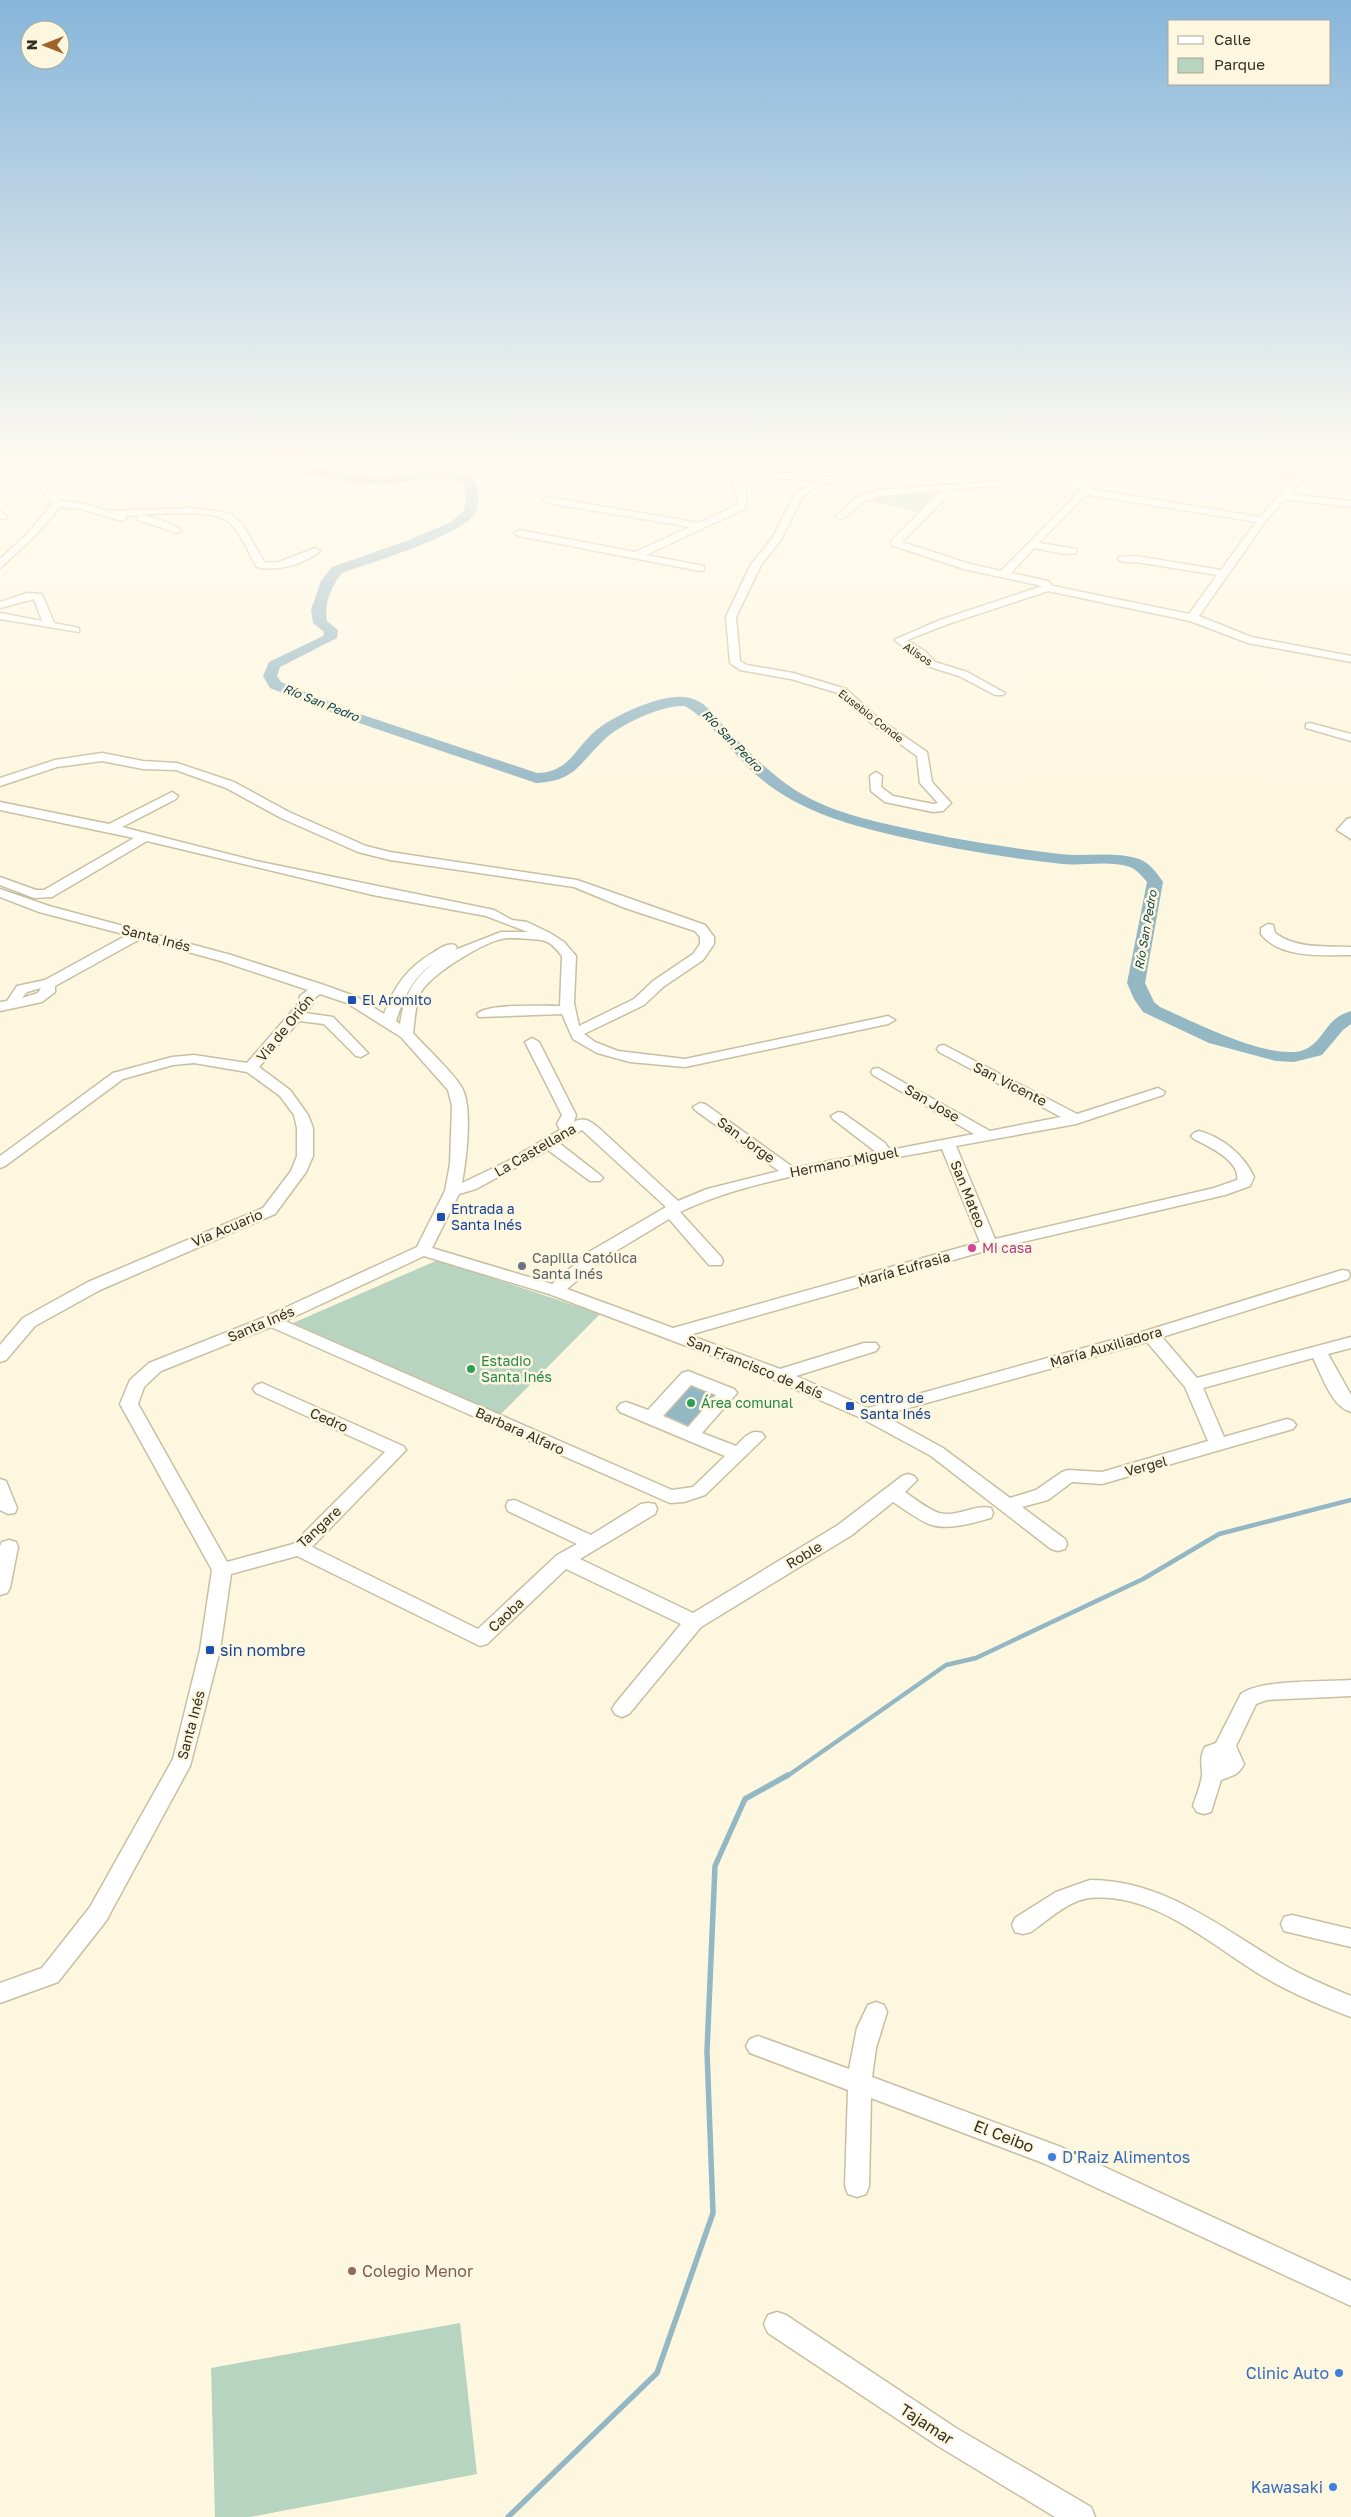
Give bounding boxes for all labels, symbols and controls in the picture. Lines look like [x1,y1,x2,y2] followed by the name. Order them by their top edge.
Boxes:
[20,20,70,70] north arrow
[1168,20,1331,85] legend
[1214,30,1251,48] text: Calle
[23,40,40,50] text: N
[1214,55,1265,73] text: Parque
[901,639,935,668] street label: Alisos
[281,681,362,725] water label: Río San Pedro
[836,686,906,745] street label: Eusebio Conde
[699,707,766,775] water label: Río San Pedro
[1131,888,1160,971] water label: Río San Pedro
[120,920,193,955] street label: Santa Inés
[252,991,317,1065] street label: Via de Orión
[362,991,432,1008] place label: El Aromito
[346,994,358,1006] marker: El Aromito
[971,1058,1050,1109] street label: San Vicente
[902,1080,963,1125] street label: San Jose
[714,1113,778,1166] street label: San Jorge
[491,1119,579,1180] street label: La Castellana
[788,1143,900,1180] street label: Hermano Miguel
[947,1158,990,1230] street label: San Mateo
[451,1200,522,1233] place label: Entrada a Santa Inés
[189,1205,265,1250] street label: Via Acuario
[435,1211,447,1223] marker: Entrada a Santa Inés
[982,1239,1032,1256] place label: Mi casa
[966,1242,978,1254] marker: Mi casa
[856,1247,952,1290] street label: María Eufrasia
[532,1249,637,1282] place label: Capilla Católica Santa Inés
[516,1260,528,1272] marker: Capilla Católica Santa Inés
[225,1302,297,1345] street label: Santa Inés
[1048,1322,1164,1371] street label: María Auxiliadora
[684,1331,826,1402] street label: San Francisco de Asís
[481,1352,552,1385] place label: Estadio Santa Inés
[465,1363,477,1375] marker: Estadio Santa Inés
[860,1389,931,1422] place label: centro de Santa Inés
[701,1394,793,1411] place label: Área comunal
[685,1397,697,1409] marker: Área comunal
[844,1400,856,1412] marker: centro de Santa Inés
[473,1403,567,1458] street label: Barbara Alfaro
[307,1404,351,1435] street label: Cedro
[1123,1452,1169,1479] street label: Vergel
[293,1502,344,1551] street label: Tangare
[783,1537,825,1572] street label: Roble
[484,1594,527,1635] street label: Caoba
[220,1640,305,1660] place label: sin nombre
[204,1644,216,1656] marker: sin nombre
[173,1688,208,1761] street label: Santa Inés
[971,2115,1037,2157] street label: El Ceibo
[1062,2147,1190,2167] place label: D'Raiz Alimentos
[1046,2151,1058,2163] marker: D'Raiz Alimentos
[362,2261,473,2281] place label: Colegio Menor
[346,2265,358,2277] marker: Colegio Menor
[1246,2363,1329,2383] place label: Clinic Auto
[1333,2367,1345,2379] marker: Clinic Auto
[896,2399,958,2449] street label: Tajamar
[1251,2477,1323,2497] place label: Kawasaki
[1327,2481,1339,2493] marker: Kawasaki

